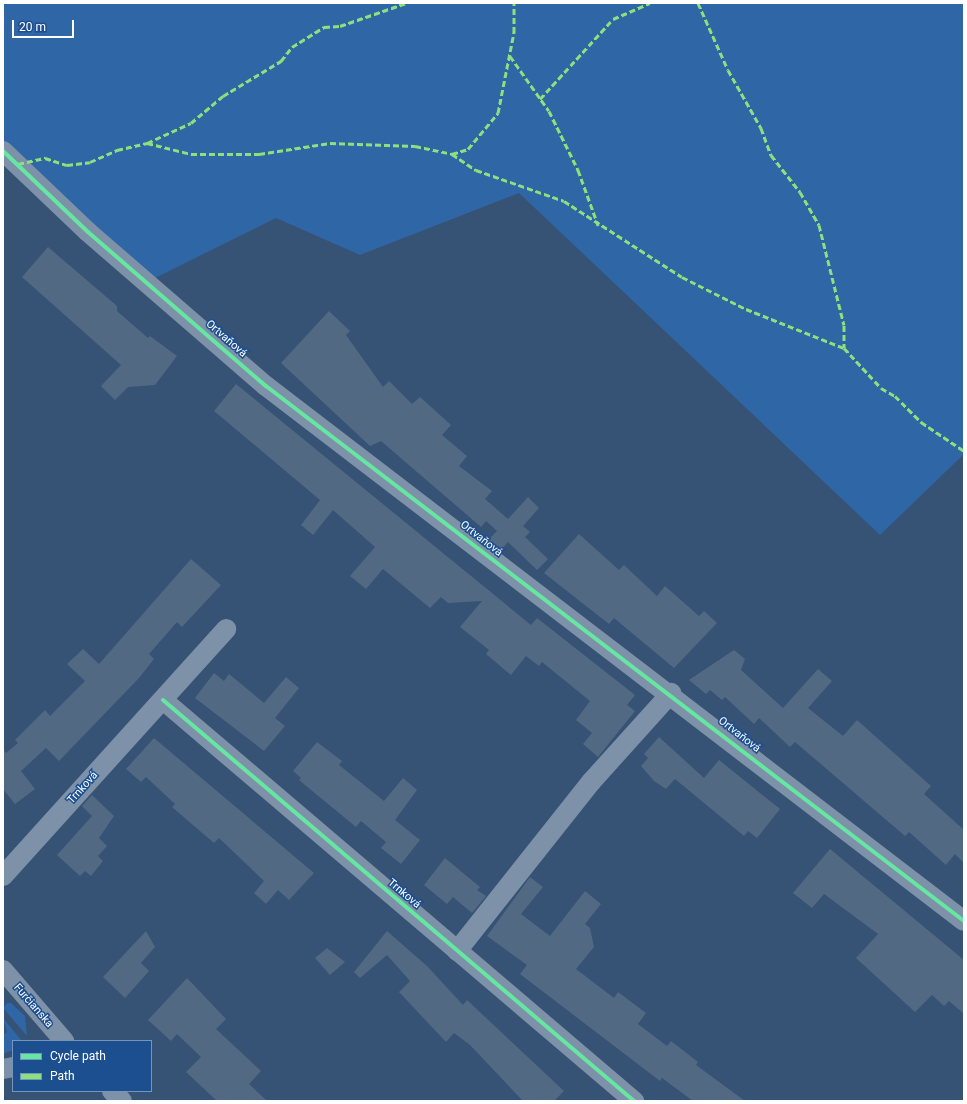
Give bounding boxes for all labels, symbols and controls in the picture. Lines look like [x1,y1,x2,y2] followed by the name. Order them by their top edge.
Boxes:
[14,12,76,38] scale bar
[19,20,46,34] text: 20 m
[203,318,249,360] street label: Ortvaňová
[457,518,505,560] street label: Ortvaňová
[715,714,763,756] street label: Ortvaňová
[65,769,101,807] street label: Trnková
[385,876,423,912] street label: Trnková
[11,982,55,1030] street label: Furčianska
[12,1040,152,1092] legend
[50,1049,106,1063] text: Cycle path
[50,1069,75,1083] text: Path

